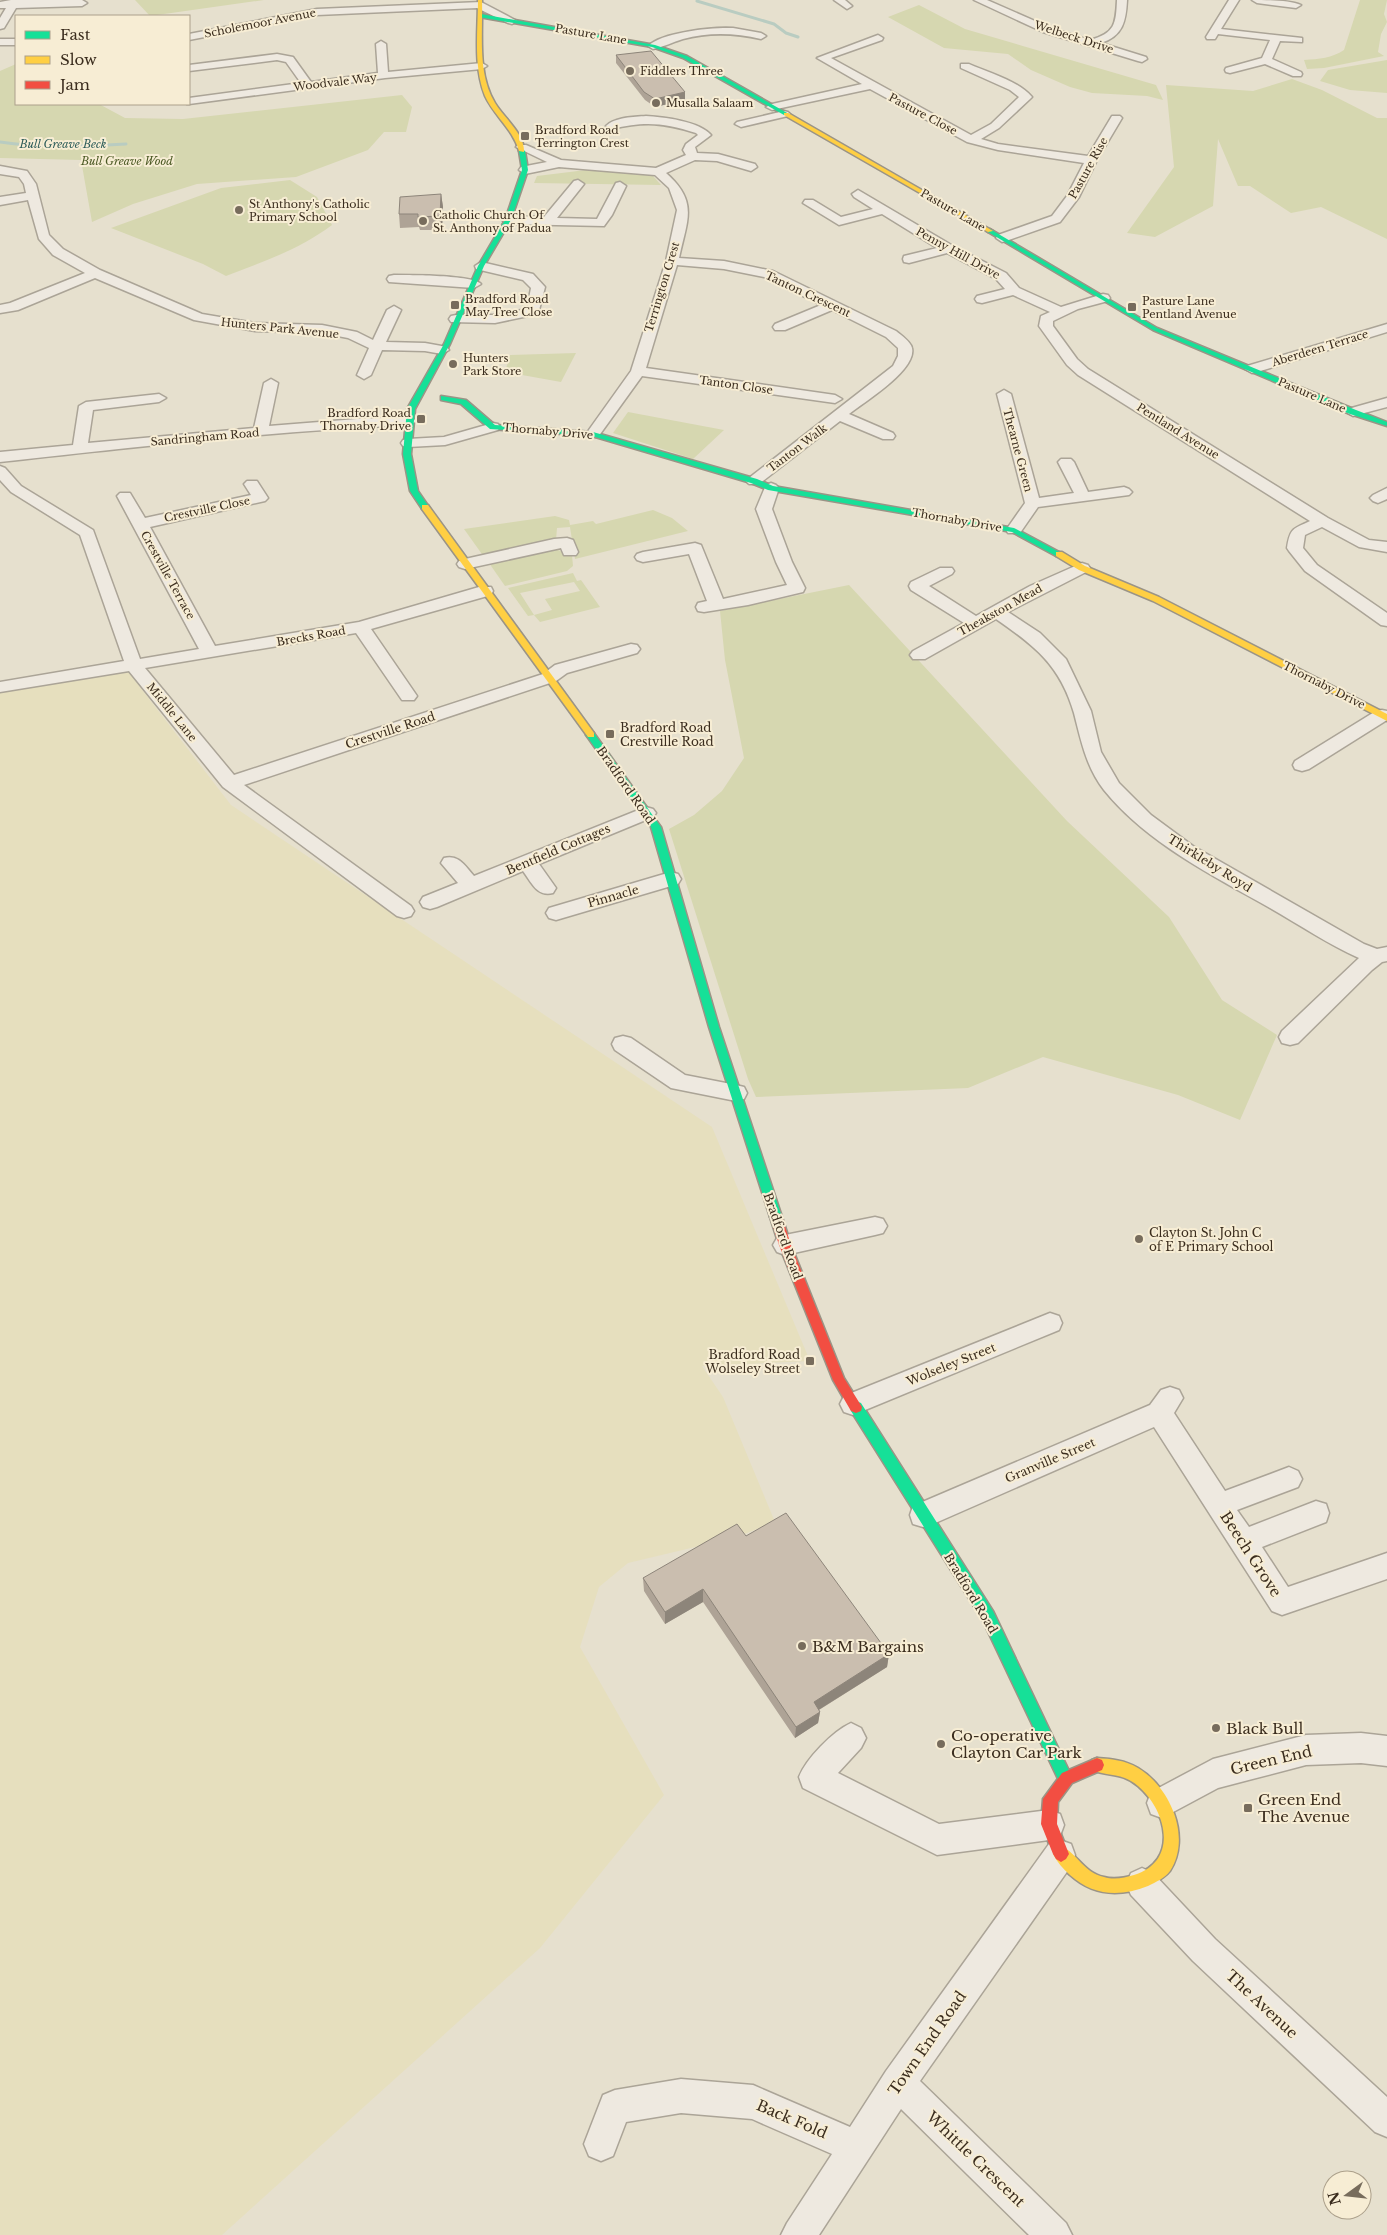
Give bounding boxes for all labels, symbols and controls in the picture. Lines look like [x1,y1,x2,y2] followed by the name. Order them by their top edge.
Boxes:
[203,5,317,41] street label: Scholemoor Avenue
[15,15,190,105] legend
[1032,17,1115,56] street label: Welbeck Drive
[554,21,628,47] street label: Pasture Lane
[60,25,91,44] text: Fast
[60,50,97,69] text: Slow
[640,64,723,78] place label: Fiddlers Three
[624,65,636,77] marker: Fiddlers Three
[291,70,378,94] street label: Woodvale Way
[58,75,90,94] text: Jam
[886,90,960,138] street label: Pasture Close
[666,96,753,110] place label: Musalla Salaam
[650,97,662,109] marker: Musalla Salaam
[535,123,630,150] place label: Bradford Road Terrington Crest
[519,130,531,142] marker: Bradford Road Terrington Crest
[1065,135,1111,201] street label: Pasture Rise
[19,137,107,151] water label: Bull Greave Beck
[80,154,173,168] park label: Bull Greave Wood
[918,186,988,234] street label: Pasture Lane
[249,197,370,224] place label: St Anthony's Catholic Primary School
[233,204,245,216] marker: St Anthony's Catholic Primary School
[433,208,552,235] place label: Catholic Church Of St. Anthony of Padua
[417,215,429,227] marker: Catholic Church Of St. Anthony of Padua
[913,224,1003,282] street label: Penny Hill Drive
[642,239,683,334] street label: Terrington Crest
[763,268,854,320] street label: Tanton Crescent
[465,292,552,319] place label: Bradford Road May Tree Close
[1142,294,1237,321] place label: Pasture Lane Pentland Avenue
[449,299,461,311] marker: Bradford Road May Tree Close
[1126,301,1138,313] marker: Pasture Lane Pentland Avenue
[220,315,340,341] street label: Hunters Park Avenue
[1269,327,1370,370] street label: Aberdeen Terrace
[463,351,521,378] place label: Hunters Park Store
[447,358,459,370] marker: Hunters Park Store
[698,373,774,397] street label: Tanton Close
[1276,374,1348,416] street label: Pasture Lane
[1134,400,1222,462] street label: Pentland Avenue
[320,406,412,433] place label: Bradford Road Thornaby Drive
[1000,407,1036,494] street label: Thearne Green
[415,413,427,425] marker: Bradford Road Thornaby Drive
[502,420,594,442] street label: Thornaby Drive
[764,421,830,475] street label: Tanton Walk
[150,425,261,449] street label: Sandringham Road
[163,493,251,525] street label: Crestville Close
[911,505,1003,535] street label: Thornaby Drive
[138,528,198,622] street label: Crestville Terrace
[955,581,1045,639] street label: Theakston Mead
[275,623,347,649] street label: Brecks Road
[1280,658,1368,712] street label: Thornaby Drive
[144,680,200,744] street label: Middle Lane
[343,708,437,752] street label: Crestville Road
[620,720,714,749] place label: Bradford Road Crestville Road
[604,728,616,740] marker: Bradford Road Crestville Road
[594,743,658,827] street label: Bradford Road
[504,820,612,878] street label: Bentfield Cottages
[1165,831,1255,895] street label: Thirkleby Royd
[586,881,641,910] street label: Pinnacle
[760,1190,806,1282] street label: Bradford Road
[1149,1225,1274,1254] place label: Clayton St. John C of E Primary School
[1133,1233,1145,1245] marker: Clayton St. John C of E Primary School
[903,1339,998,1389] street label: Wolseley Street
[704,1347,800,1376] place label: Bradford Road Wolseley Street
[804,1355,816,1367] marker: Bradford Road Wolseley Street
[1003,1434,1098,1486] street label: Granville Street
[1216,1508,1286,1600] street label: Beech Grove
[941,1550,1001,1636] street label: Bradford Road
[812,1637,924,1656] place label: B&M Bargains
[796,1640,808,1652] marker: B&M Bargains
[1226,1719,1303,1738] place label: Black Bull
[1210,1722,1222,1734] marker: Black Bull
[951,1726,1083,1762] place label: Co-operative Clayton Car Park
[935,1738,947,1750] marker: Co-operative Clayton Car Park
[1228,1741,1314,1779] street label: Green End
[1258,1790,1350,1826] place label: Green End The Avenue
[1242,1802,1254,1814] marker: Green End The Avenue
[1222,1966,1302,2042] street label: The Avenue
[884,1987,970,2099] street label: Town End Road
[754,2096,830,2142] street label: Back Fold
[922,2106,1029,2211] street label: Whittle Crescent
[1322,2170,1372,2220] north arrow
[1324,2190,1345,2207] text: N

